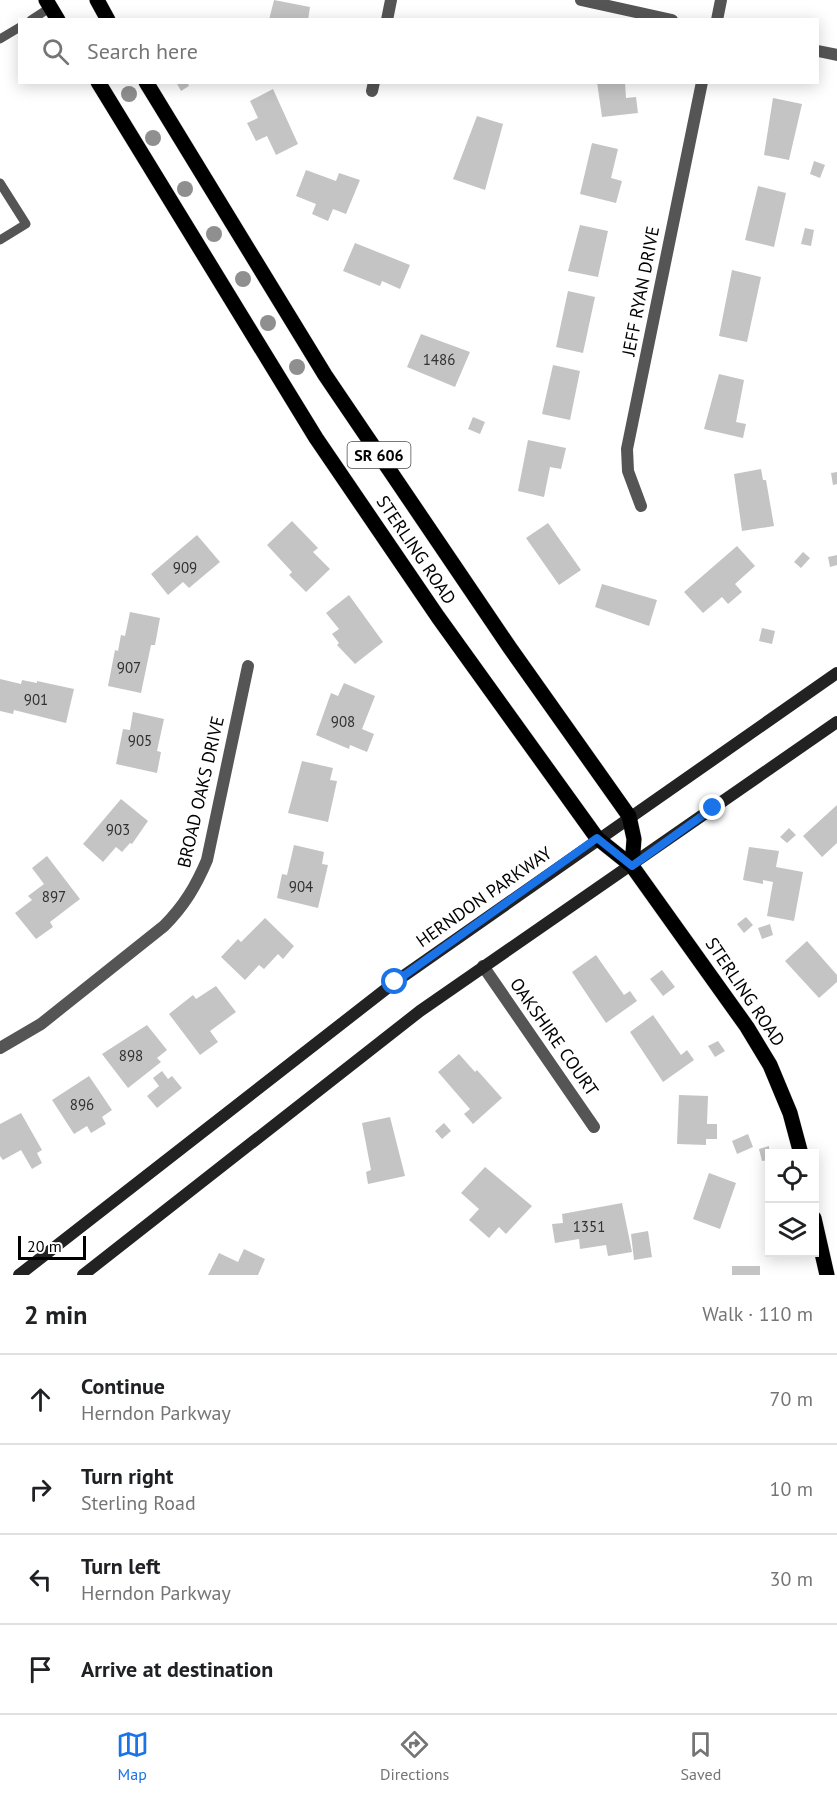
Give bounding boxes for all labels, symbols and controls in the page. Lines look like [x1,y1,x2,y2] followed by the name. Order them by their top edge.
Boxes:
[18,18,819,84] search box
[39,35,72,68] icon: search
[87,37,198,65] text: Search here
[616,224,664,359] street label: JEFF RYAN DRIVE
[423,350,455,369] house number: 1486
[348,442,410,468] road number: SR 606
[372,491,461,609] street label: STERLING ROAD
[173,558,197,577] house number: 909
[117,658,141,677] house number: 907
[24,690,48,709] house number: 901
[331,712,355,731] house number: 908
[172,714,229,870] street label: BROAD OAKS DRIVE
[128,731,152,750] house number: 905
[699,794,725,820] route end
[106,820,130,839] house number: 903
[411,841,556,952] street label: HERNDON PARKWAY
[289,877,313,896] house number: 904
[42,887,66,906] house number: 897
[701,933,790,1051] street label: STERLING ROAD
[381,968,407,994] route start
[505,973,604,1100] street label: OAKSHIRE COURT
[119,1046,143,1065] house number: 898
[70,1095,94,1114] house number: 896
[765,1149,819,1257] map controls
[765,1149,819,1203] button: locate
[765,1203,819,1257] button: layers
[573,1217,605,1236] house number: 1351
[18,1233,86,1260] scale bar
[27,1236,62,1256] text: 20 m
[24,1298,87,1331] text: 2 min
[702,1301,813,1327] text: Walk · 110 m
[81,1372,165,1400] text: Continue
[24,1383,57,1416] icon: ahead
[770,1386,813,1412] text: 70 m
[81,1400,231,1426] text: Herndon Parkway
[81,1462,173,1490] text: Turn right
[24,1473,57,1506] icon: right
[770,1476,813,1502] text: 10 m
[81,1490,196,1516] text: Sterling Road
[81,1552,161,1580] text: Turn left
[24,1563,57,1596] icon: left
[770,1566,813,1592] text: 30 m
[81,1580,231,1606] text: Herndon Parkway
[24,1653,57,1686] icon: arrive
[81,1655,273,1683] text: Arrive at destination
[116,1728,149,1784] tab: Map
[380,1728,449,1784] tab: Directions
[681,1728,721,1784] tab: Saved

